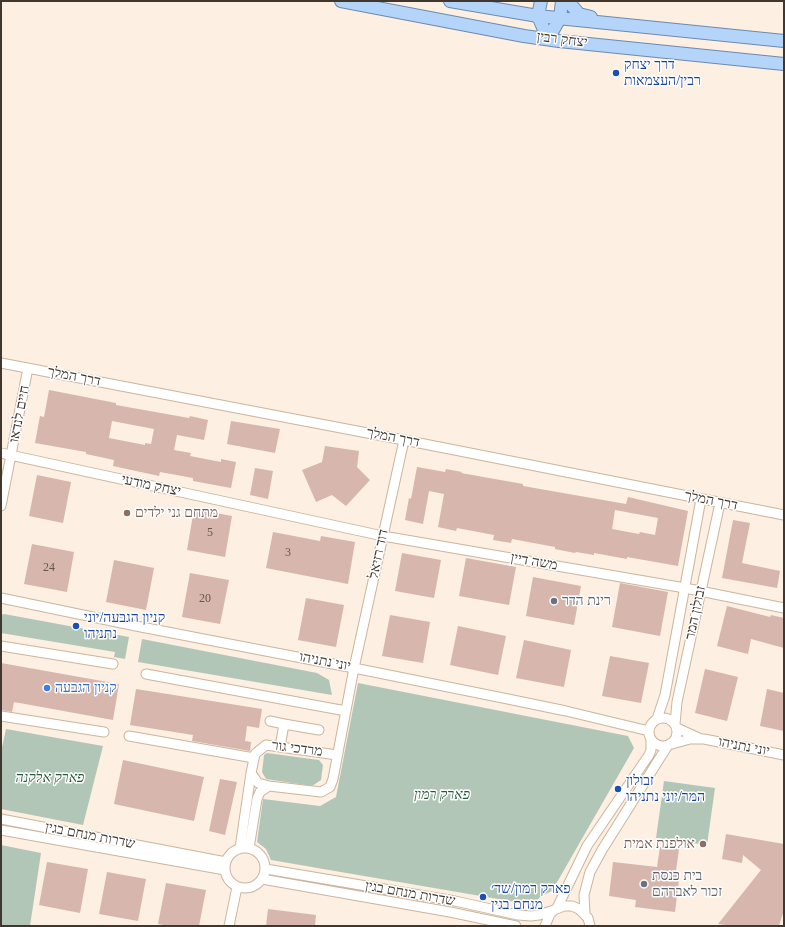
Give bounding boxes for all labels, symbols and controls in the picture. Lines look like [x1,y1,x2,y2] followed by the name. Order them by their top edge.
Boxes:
[536,29,588,51] street label: יצחק רבין
[624,57,701,90] place label: דרך יצחק רבין/העצמאות
[611,68,621,78] marker: דרך יצחק רבין/העצמאות
[46,364,102,390] street label: דרך המלך
[6,384,34,444] street label: חיים לנדאו
[365,425,421,451] street label: דרך המלך
[120,471,182,501] street label: יצחק מודעי
[683,488,739,514] street label: דרך המלך
[135,505,218,521] place label: מתחם גני ילדים
[122,508,132,518] marker: מתחם גני ילדים
[207,526,213,540] house number: 5
[366,528,392,580] street label: דוד רזיאל
[285,546,291,560] house number: 3
[509,550,559,574] street label: משה דיין
[43,561,55,575] house number: 24
[682,585,710,641] street label: זבולון המר
[199,592,211,606] house number: 20
[562,593,611,609] place label: רינת הדר
[549,596,559,606] marker: רינת הדר
[84,610,165,642] place label: קניון הגבעה/יוני נתניהו
[71,621,81,631] marker: קניון הגבעה/יוני נתניהו
[298,649,352,675] street label: יוני נתניהו
[55,680,117,696] place label: קניון הגבעה
[42,683,52,693] marker: קניון הגבעה
[717,734,771,760] street label: יוני נתניהו
[271,738,323,760] street label: מרדכי גור
[16,770,84,786] park label: פארק אלקנה
[626,773,705,806] place label: זבולון המר/יוני נתניהו
[613,784,623,794] marker: זבולון המר/יוני נתניהו
[414,787,470,803] park label: פארק רמון
[44,819,136,853] street label: שדרות מנחם בגין
[624,836,695,852] place label: אולפנת אמית
[698,839,708,849] marker: אולפנת אמית
[652,868,722,900] place label: בית כנסת זכור לאברהם
[364,878,456,910] street label: שדרות מנחם בגין
[639,879,649,889] marker: בית כנסת זכור לאברהם
[491,881,571,914] place label: פארק רמון/שד׳ מנחם בגין
[478,892,488,902] marker: פארק רמון/שד׳ מנחם בגין

